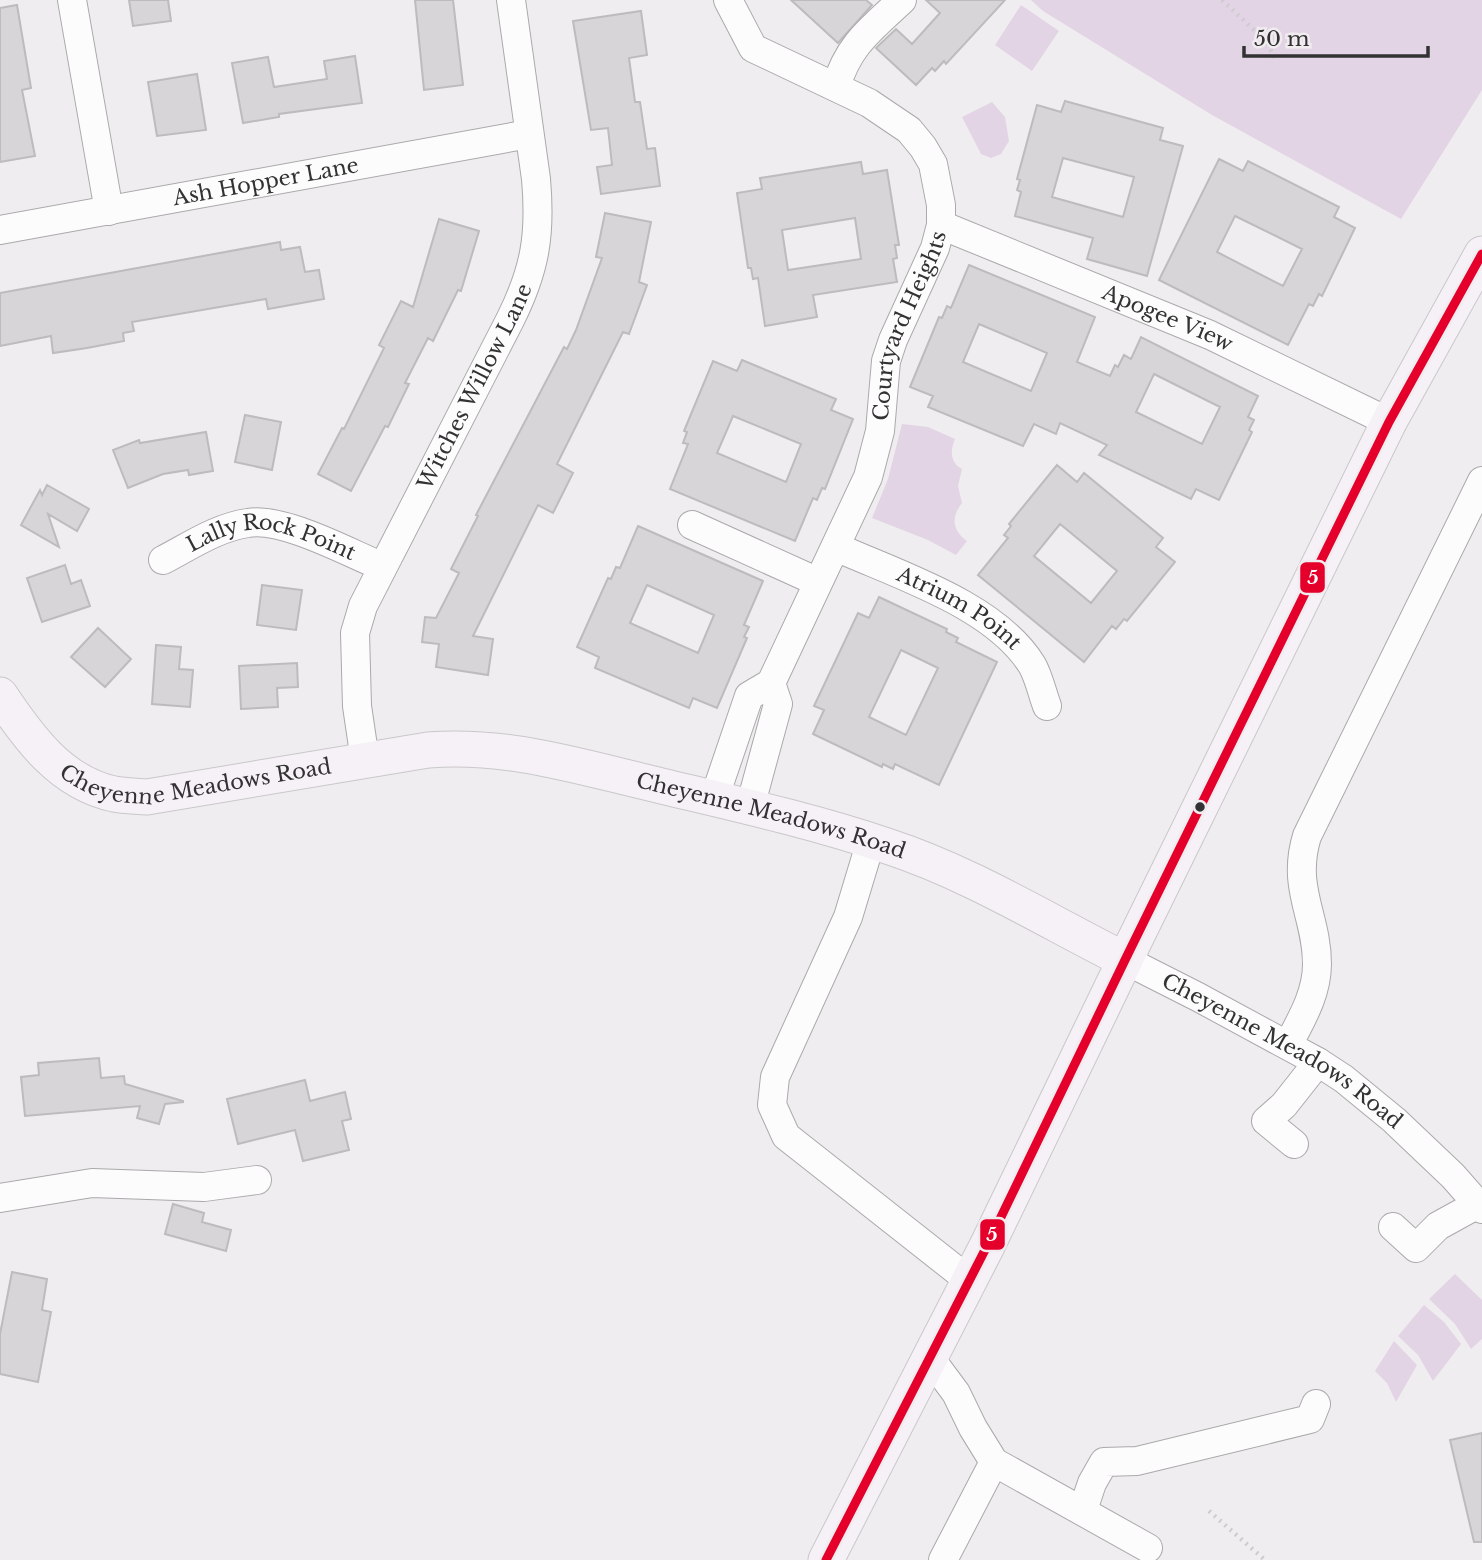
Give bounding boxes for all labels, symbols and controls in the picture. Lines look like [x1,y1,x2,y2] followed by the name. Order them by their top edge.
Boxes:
[1244,14,1428,58] scale bar
[1254,26,1310,52] text: 50 m
[170,152,361,212] street label: Ash Hopper Lane
[868,228,952,422] street label: Courtyard Heights
[1098,279,1237,357] street label: Apogee View
[412,280,538,495] street label: Witches Willow Lane
[182,509,360,566] street label: Lally Rock Point
[892,561,1027,655] street label: Atrium Point
[1299,561,1326,594] line badge: 5
[1307,566,1319,589] text: 5
[59,750,337,776] street label: Cheyenne Meadows Road
[55,753,333,810] text: Cheyenne Meadows Road
[634,767,909,864] street label: Cheyenne Meadows Road
[1193,800,1207,814] unlabelled marker
[1158,968,1408,1134] street label: Cheyenne Meadows Road
[979,1218,1006,1251] line badge: 5
[986,1223,998,1246] text: 5

